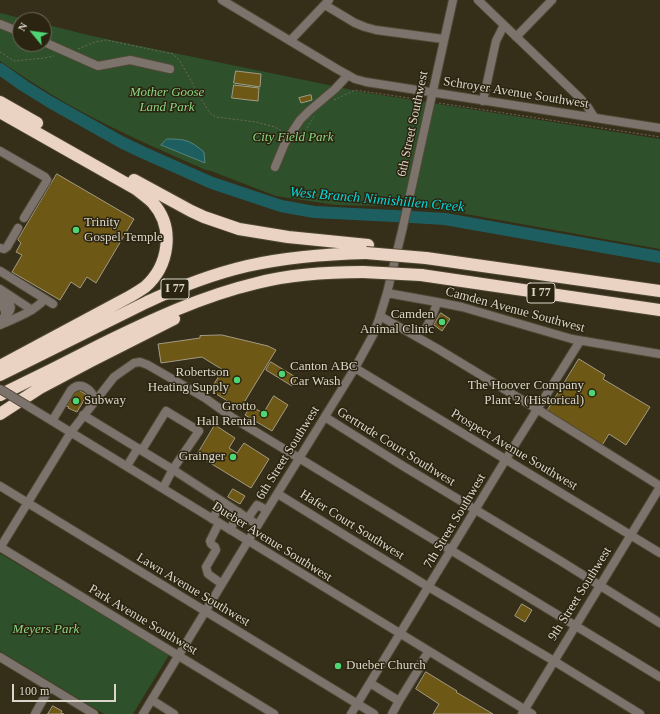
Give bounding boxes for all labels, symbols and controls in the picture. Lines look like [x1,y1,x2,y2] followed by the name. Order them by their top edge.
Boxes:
[12,12,52,52] north arrow
[15,20,30,33] text: N
[394,70,432,178] street label: 6th Street Southwest
[442,74,590,112] street label: Schroyer Avenue Southwest
[130,85,204,116] park label: Mother Goose Land Park
[253,130,333,146] park label: City Field Park
[289,184,465,216] water label: West Branch Nimishillen Creek
[84,215,163,246] place label: Trinity Gospel Temple
[71,225,81,235] marker: Trinity Gospel Temple
[161,279,189,299] road number: I 77
[527,283,555,303] road number: I 77
[444,284,586,336] street label: Camden Avenue Southwest
[360,307,434,338] place label: Camden Animal Clinic
[437,317,447,327] marker: Camden Animal Clinic
[290,359,358,390] place label: Canton ABC Car Wash
[148,365,229,396] place label: Robertson Heating Supply
[277,369,287,379] marker: Canton ABC Car Wash
[232,375,242,385] marker: Robertson Heating Supply
[468,378,584,409] place label: The Hoover Company Plant 2 (Historical)
[587,388,597,398] marker: The Hoover Company Plant 2 (Historical)
[84,393,126,409] place label: Subway
[71,396,81,406] marker: Subway
[196,399,256,430] place label: Grotto Hall Rental
[253,403,323,503] street label: 6th Street Southwest
[334,404,458,490] street label: Gertrude Court Southwest
[448,406,580,494] street label: Prospect Avenue Southwest
[259,409,269,419] marker: Grotto Hall Rental
[179,449,225,465] place label: Grainger
[228,452,238,462] marker: Grainger
[421,471,489,571] street label: 7th Street Southwest
[297,487,407,563] street label: Hafer Court Southwest
[209,499,335,585] street label: Dueber Avenue Southwest
[545,544,615,644] street label: 9th Street Southwest
[133,550,253,630] street label: Lawn Avenue Southwest
[86,581,200,659] street label: Park Avenue Southwest
[13,622,79,638] park label: Meyers Park
[346,658,426,674] place label: Dueber Church
[333,661,343,671] marker: Dueber Church
[14,676,118,702] scale bar
[19,684,49,698] text: 100 m

